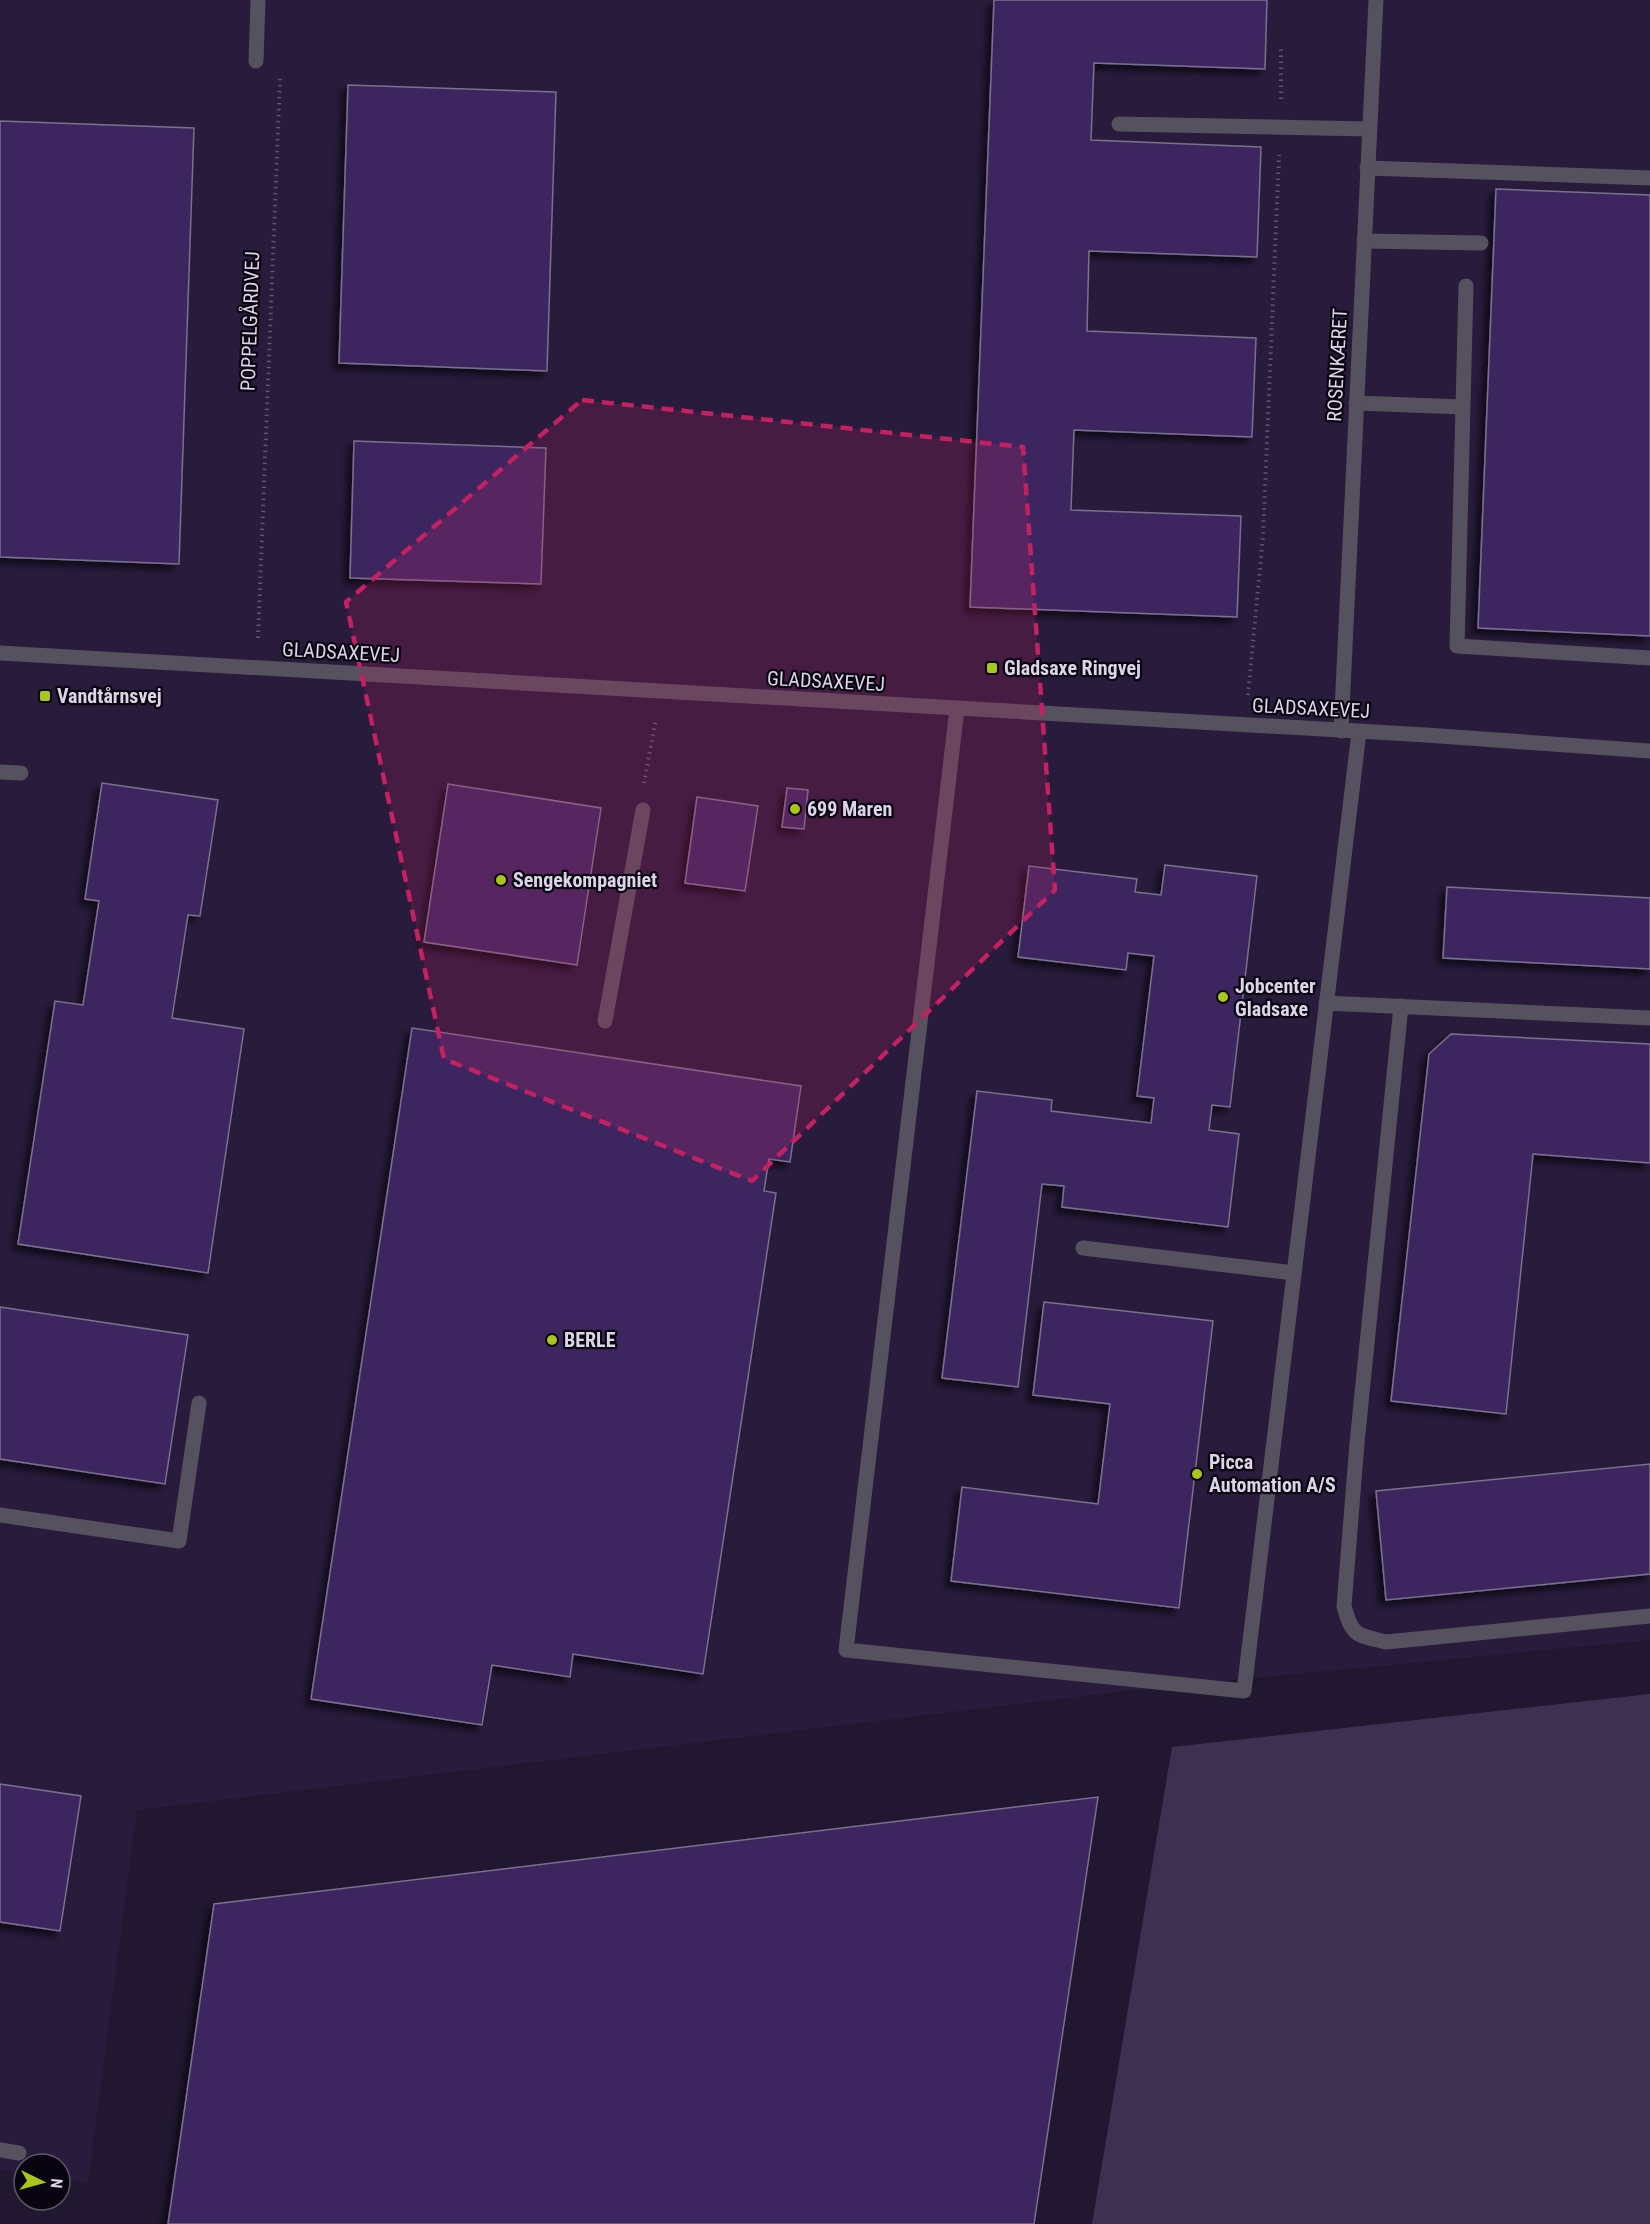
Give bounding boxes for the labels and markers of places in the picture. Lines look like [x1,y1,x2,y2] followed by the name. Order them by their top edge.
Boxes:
[1004,656,1141,680] place label: Gladsaxe Ringvej
[985,661,999,675] marker: Gladsaxe Ringvej
[57,684,162,708] place label: Vandtårnsvej
[38,689,52,703] marker: Vandtårnsvej
[807,797,892,821] place label: 699 Maren
[788,802,802,816] marker: 699 Maren
[513,868,657,892] place label: Sengekompagniet
[494,873,508,887] marker: Sengekompagniet
[1235,974,1316,1021] place label: Jobcenter Gladsaxe
[1216,990,1230,1004] marker: Jobcenter Gladsaxe
[564,1328,616,1352] place label: BERLE
[545,1333,559,1347] marker: BERLE
[1209,1450,1336,1497] place label: Picca Automation A/S
[1190,1467,1204,1481] marker: Picca Automation A/S

